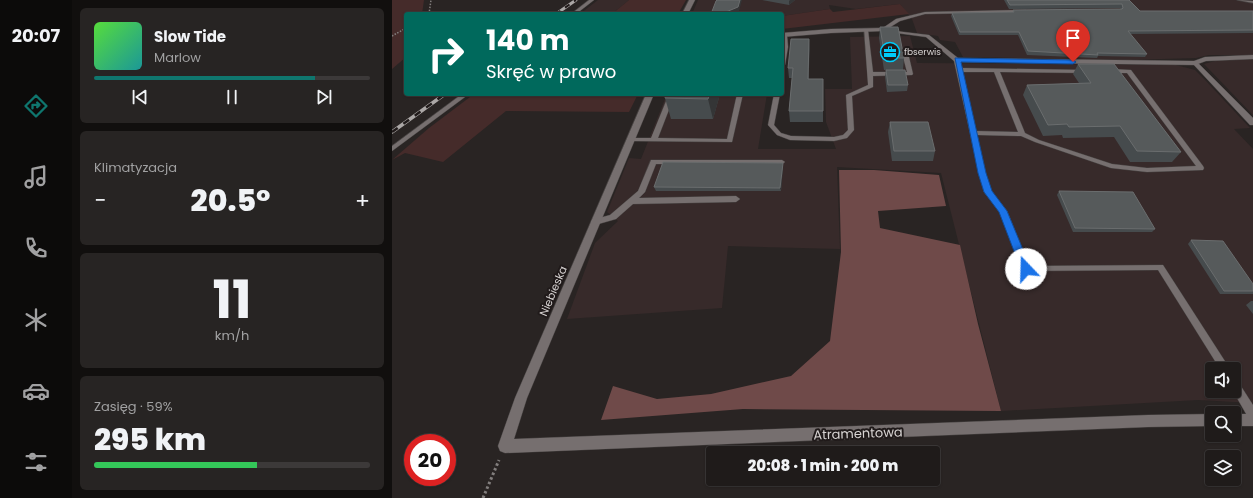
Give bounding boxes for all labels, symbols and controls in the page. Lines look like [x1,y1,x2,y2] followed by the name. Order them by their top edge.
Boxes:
[486,21,569,60] text: 140 m
[1056,21,1090,62] pin
[12,23,60,48] text: 20:07
[154,26,226,47] text: Slow Tide
[1062,27,1084,49] icon: arrive
[420,28,472,80] icon: right
[879,41,901,63] office icon: fbserwis
[904,46,941,58] place label: fbserwis
[154,48,201,67] text: Marlow
[486,59,616,84] text: Skręć w prawo
[129,86,151,108] icon: previous
[221,86,243,108] icon: pause
[313,86,335,108] icon: next
[22,92,50,120] icon: directions
[94,158,177,177] text: Klimatyzacja
[22,163,50,191] icon: music
[191,179,270,222] text: 20.5°
[94,185,106,216] text: −
[355,185,370,216] text: +
[22,234,50,262] icon: phone
[1005,248,1047,290] position arrow
[212,263,252,336] text: 11
[535,263,571,319] street label: Niebieska
[22,306,50,334] icon: climate
[215,326,249,345] text: km/h
[1205,362,1241,486] map controls
[1205,362,1241,398] button: sound
[22,377,50,405] icon: car
[94,397,173,416] text: Zasięg · 59%
[1205,406,1241,442] button: search
[94,418,206,461] text: 295 km
[813,422,903,445] street label: Atramentowa
[404,434,456,486] speed limit sign: 20
[22,448,50,476] icon: filters
[1205,450,1241,486] button: layers
[748,455,898,476] text: 20:08 · 1 min · 200 m

